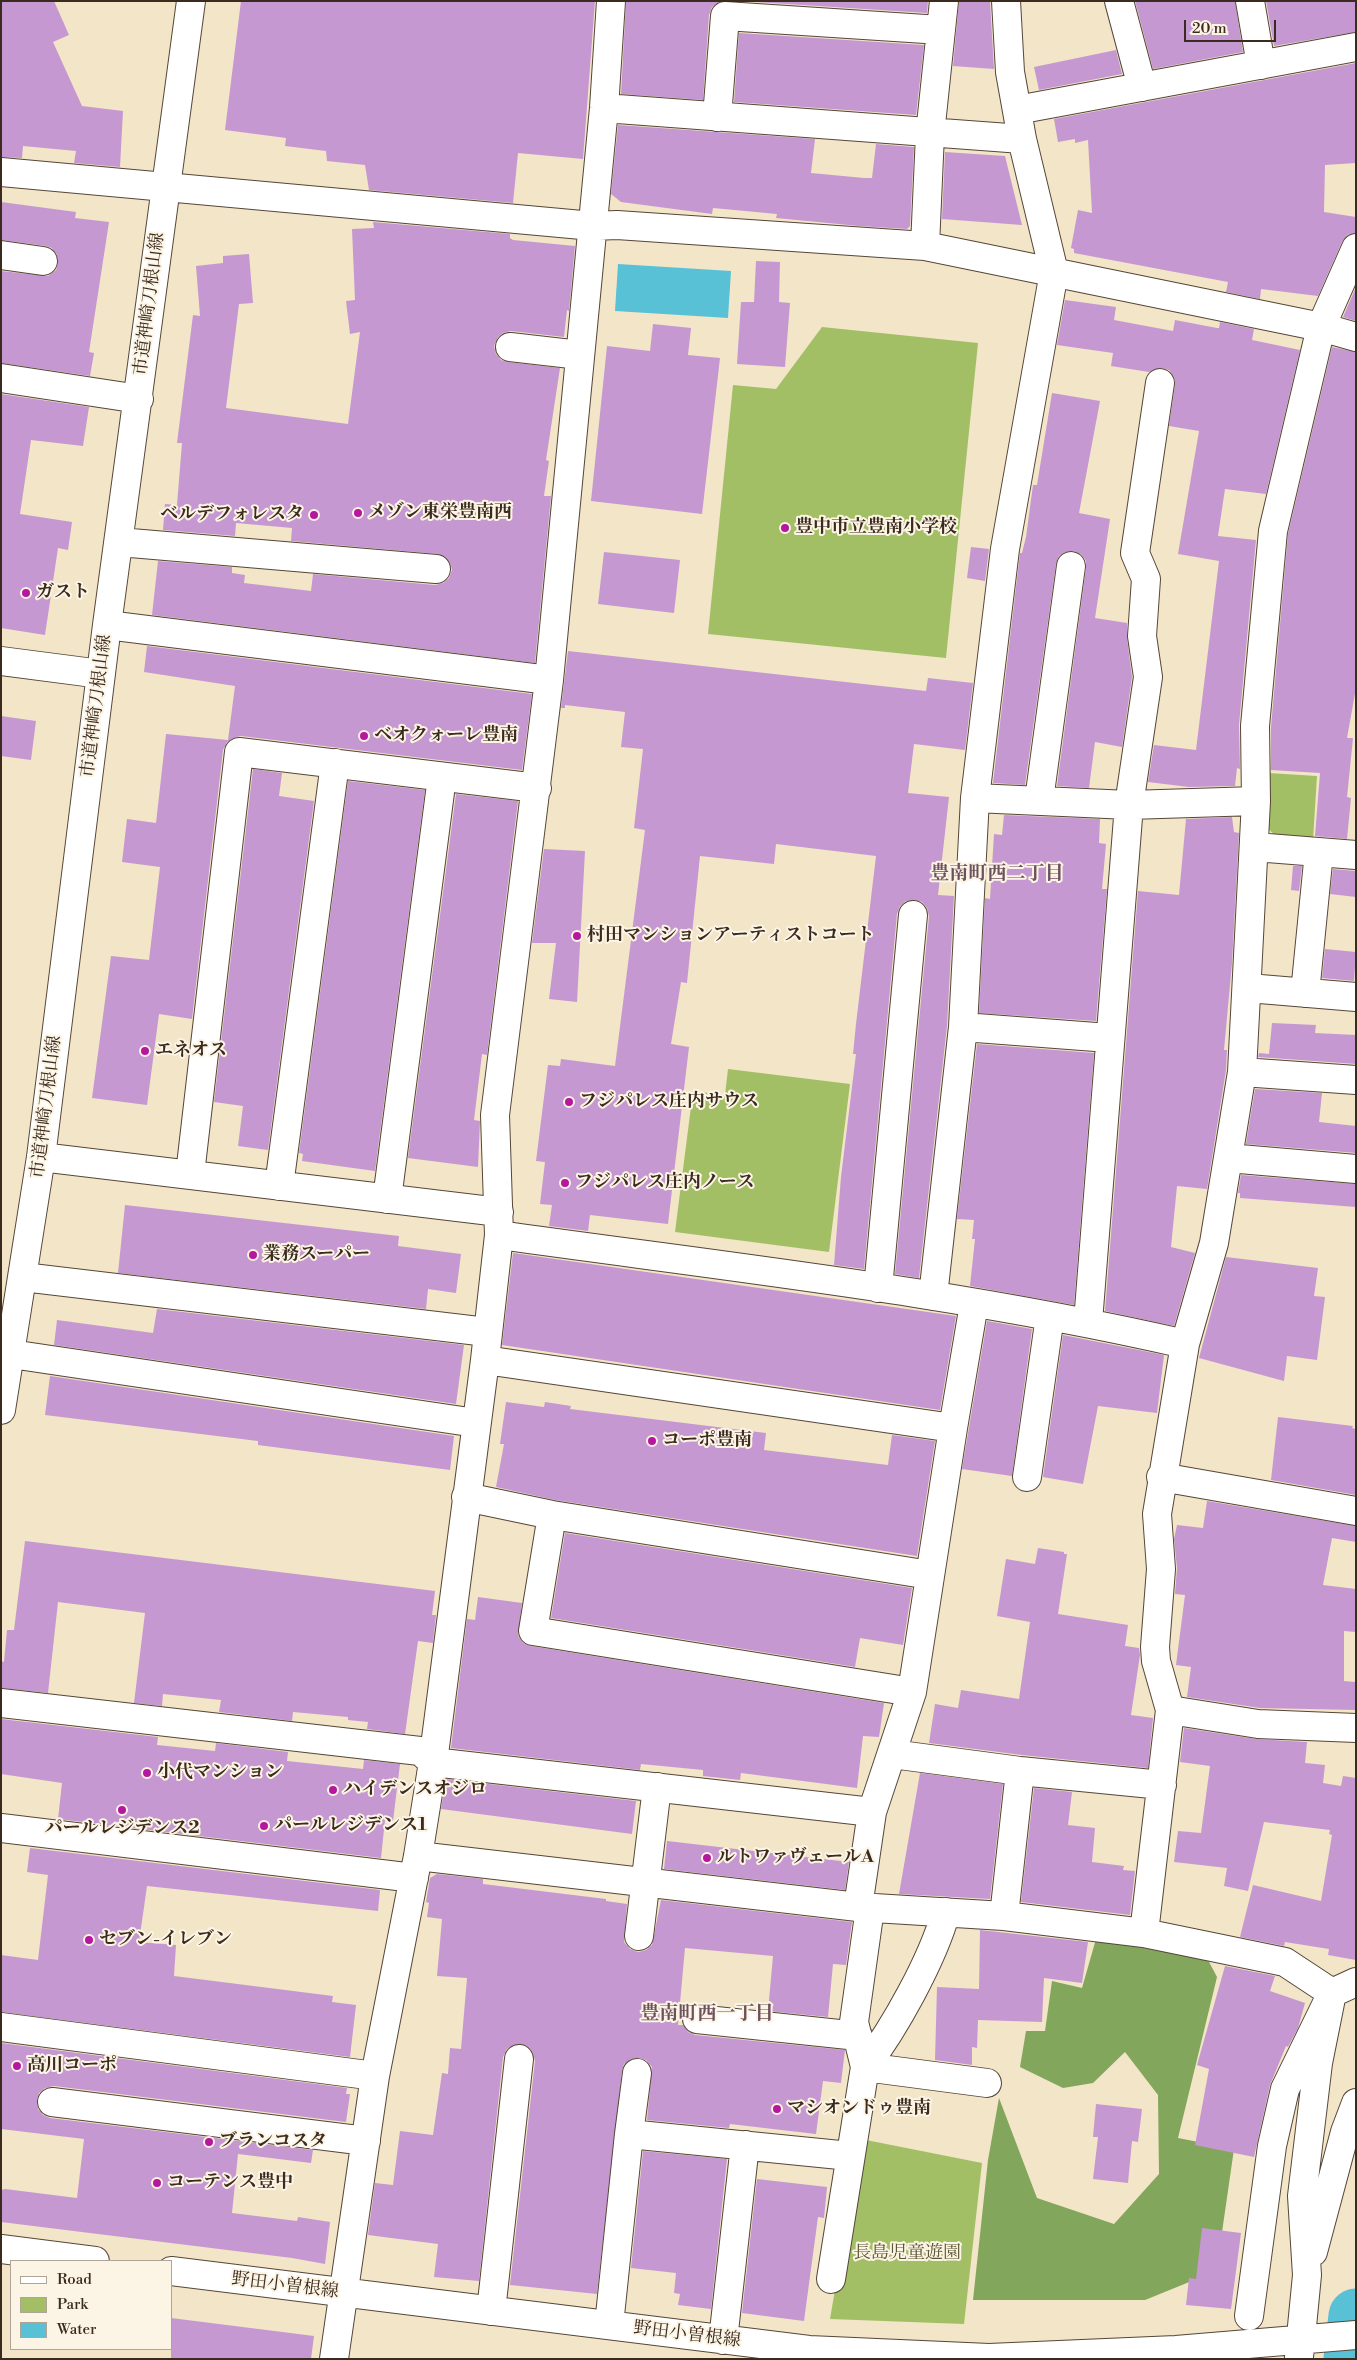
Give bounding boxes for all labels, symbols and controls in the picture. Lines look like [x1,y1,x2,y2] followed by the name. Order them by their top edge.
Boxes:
[1187,10,1280,42] scale bar
[1192,19,1227,38] text: 20 m
[131,231,169,377] street label: 市道神崎刀根山線
[368,502,512,524] place label: メゾン東栄豊南西
[160,504,304,526] place label: ベルデフォレスタ
[352,507,364,519] marker: メゾン東栄豊南西
[308,509,320,521] marker: ベルデフォレスタ
[795,517,957,539] place label: 豊中市立豊南小学校
[779,522,791,534] marker: 豊中市立豊南小学校
[36,582,90,604] place label: ガスト
[20,587,32,599] marker: ガスト
[78,633,116,779] street label: 市道神崎刀根山線
[374,725,518,747] place label: ベオクォーレ豊南
[358,730,370,742] marker: ベオクォーレ豊南
[931,863,1063,885] district label: 豊南町西二丁目
[587,925,874,947] place label: 村田マンションアーティストコート
[571,930,583,942] marker: 村田マンションアーティストコート
[28,1034,66,1180] street label: 市道神崎刀根山線
[155,1040,227,1062] place label: エネオス
[139,1045,151,1057] marker: エネオス
[579,1091,759,1113] place label: フジパレス庄内サウス
[563,1096,575,1108] marker: フジパレス庄内サウス
[575,1172,754,1194] place label: フジパレス庄内ノース
[559,1177,571,1189] marker: フジパレス庄内ノース
[263,1244,370,1266] place label: 業務スーパー
[247,1249,259,1261] marker: 業務スーパー
[662,1430,752,1452] place label: コーポ豊南
[646,1435,658,1447] marker: コーポ豊南
[157,1762,283,1784] place label: 小代マンション
[141,1767,153,1779] marker: 小代マンション
[343,1779,487,1801] place label: ハイデンスオジロ
[327,1784,339,1796] marker: ハイデンスオジロ
[116,1804,128,1816] marker: パールレジデンス2
[274,1815,427,1837] place label: パールレジデンス1
[44,1818,200,1840] place label: パールレジデンス2
[258,1820,270,1832] marker: パールレジデンス1
[717,1847,874,1869] place label: ルトワァヴェールA
[701,1852,713,1864] marker: ルトワァヴェールA
[99,1929,232,1951] place label: セブン-イレブン
[83,1934,95,1946] marker: セブン-イレブン
[641,2003,773,2025] district label: 豊南町西一丁目
[27,2055,117,2077] place label: 高川コーポ
[11,2060,23,2072] marker: 高川コーポ
[787,2098,931,2120] place label: マシオンドゥ豊南
[771,2103,783,2115] marker: マシオンドゥ豊南
[219,2131,327,2153] place label: ブランコスタ
[203,2136,215,2148] marker: ブランコスタ
[167,2172,293,2194] place label: コーテンス豊中
[151,2177,163,2189] marker: コーテンス豊中
[853,2243,961,2265] park label: 長島児童遊園
[10,2260,172,2350] legend
[230,2269,340,2303] street label: 野田小曽根線
[57,2270,92,2289] text: Road
[57,2295,88,2314] text: Park
[632,2318,742,2352] street label: 野田小曽根線
[57,2320,96,2339] text: Water

